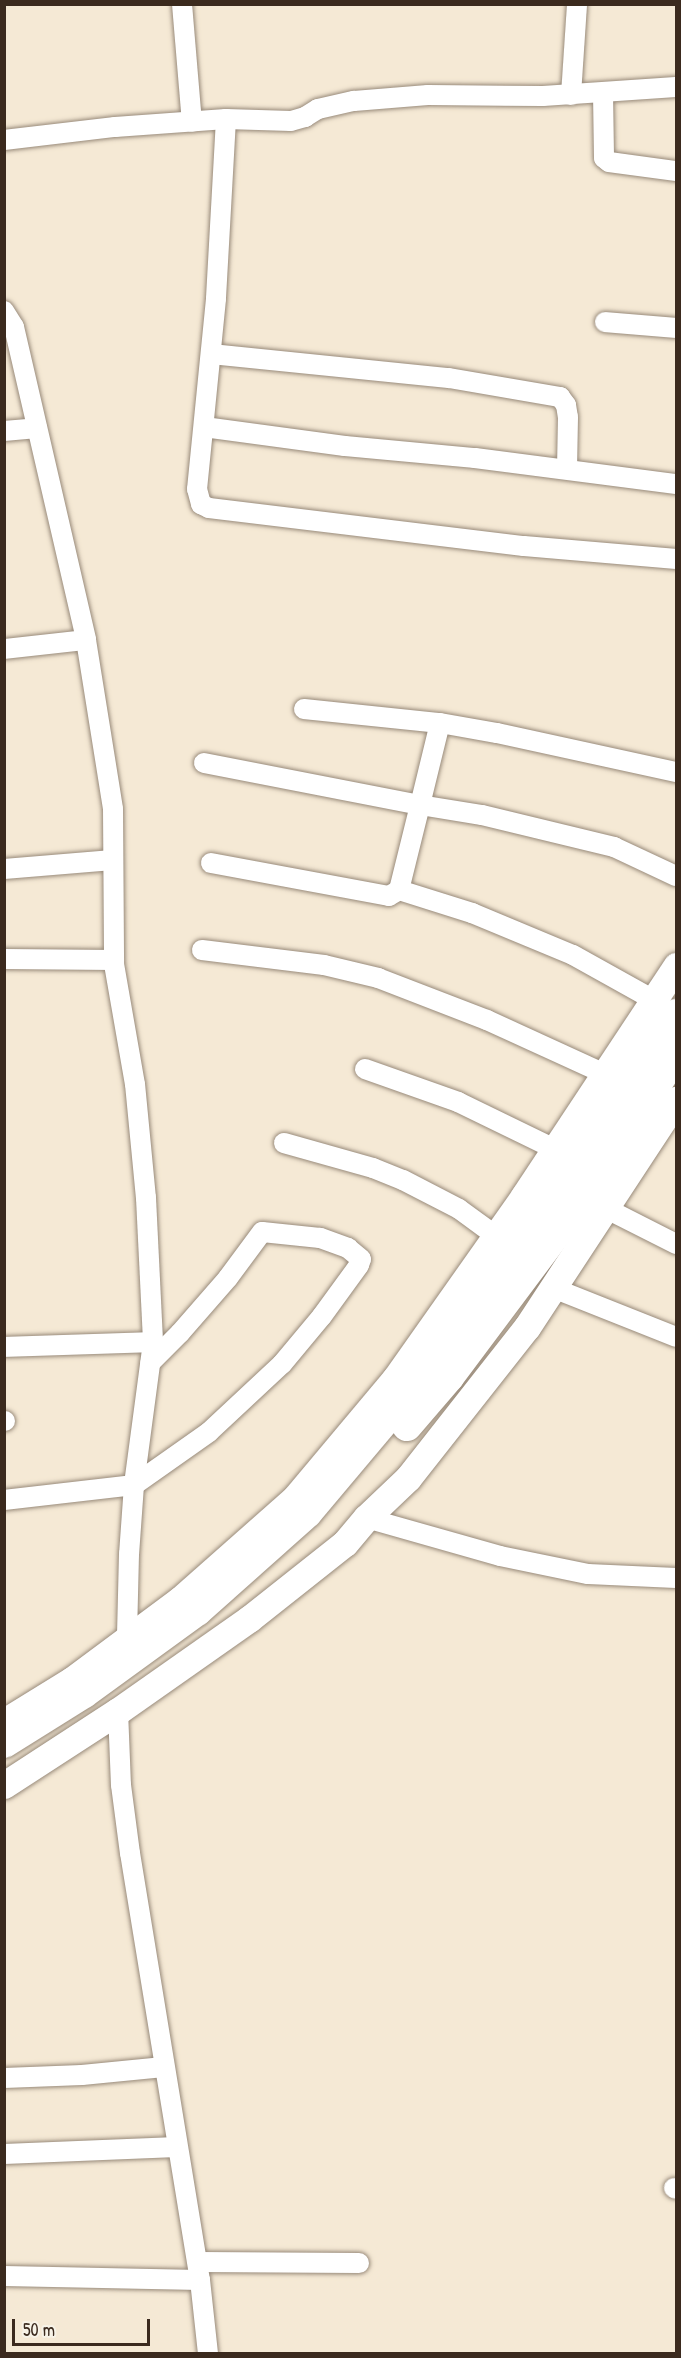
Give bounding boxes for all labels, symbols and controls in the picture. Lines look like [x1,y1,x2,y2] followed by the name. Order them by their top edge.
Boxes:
[15,2307,153,2345] scale bar
[23,2317,55,2342] text: 50 m

